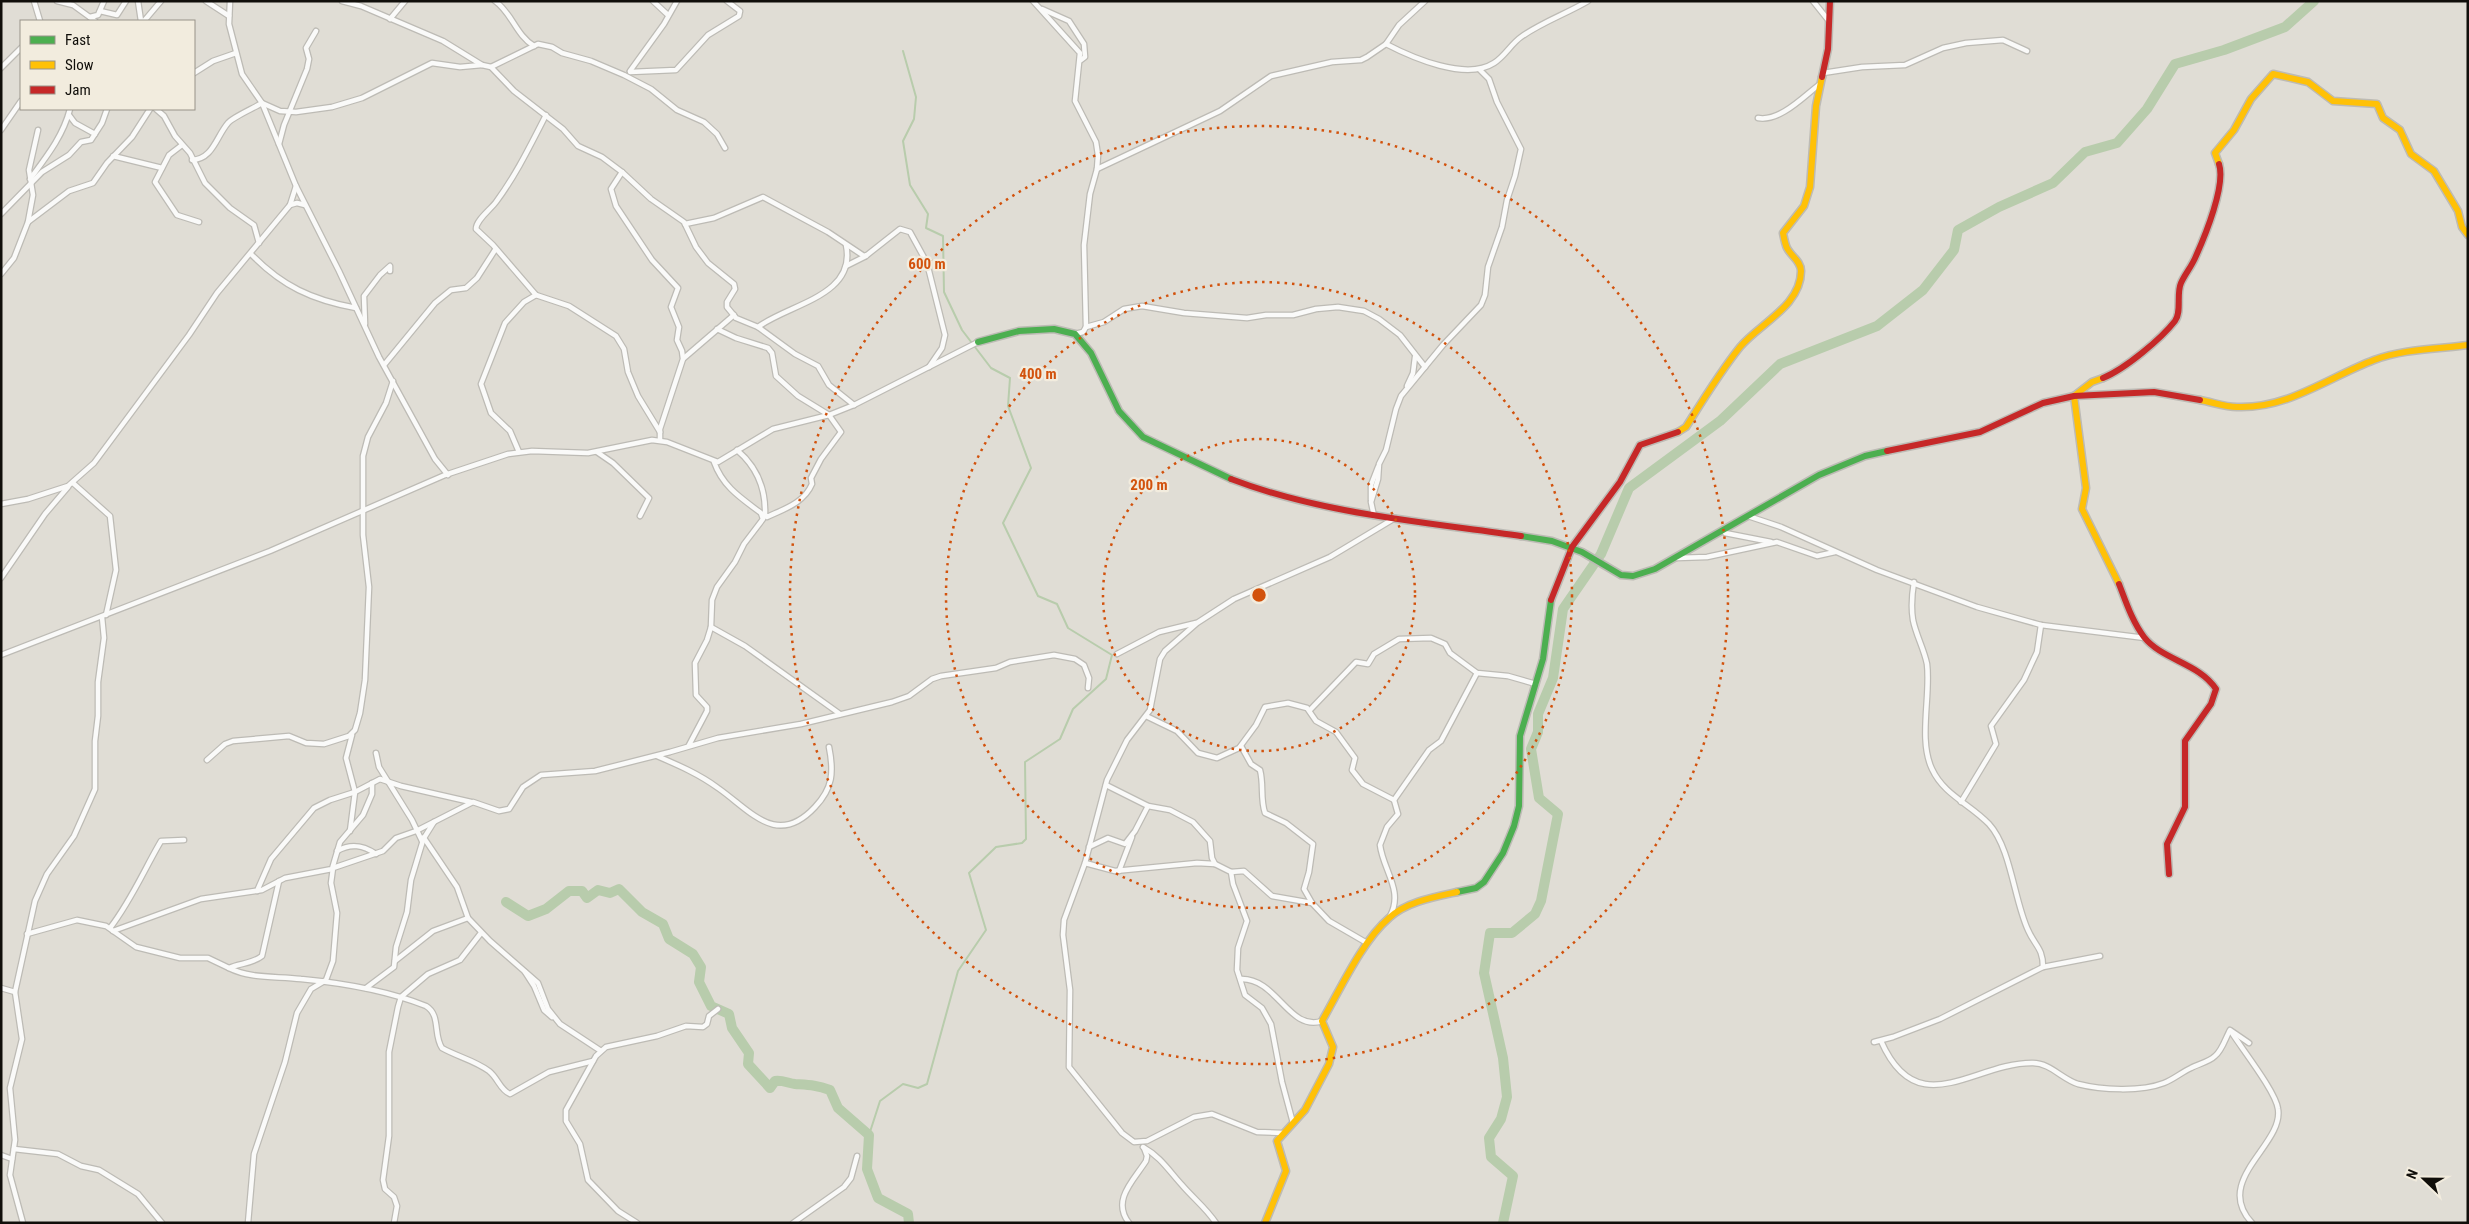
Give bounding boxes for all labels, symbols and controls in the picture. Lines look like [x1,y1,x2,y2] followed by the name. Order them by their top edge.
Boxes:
[20,20,195,110] legend
[65,31,90,49] text: Fast
[65,56,94,74] text: Slow
[65,81,91,99] text: Jam
[908,255,946,273] text: 600 m
[1019,365,1057,383] text: 400 m
[1130,476,1168,494] text: 200 m
[1250,586,1268,604] centre of rings
[2399,1154,2449,1204] north arrow
[2403,1167,2421,1181] text: N

